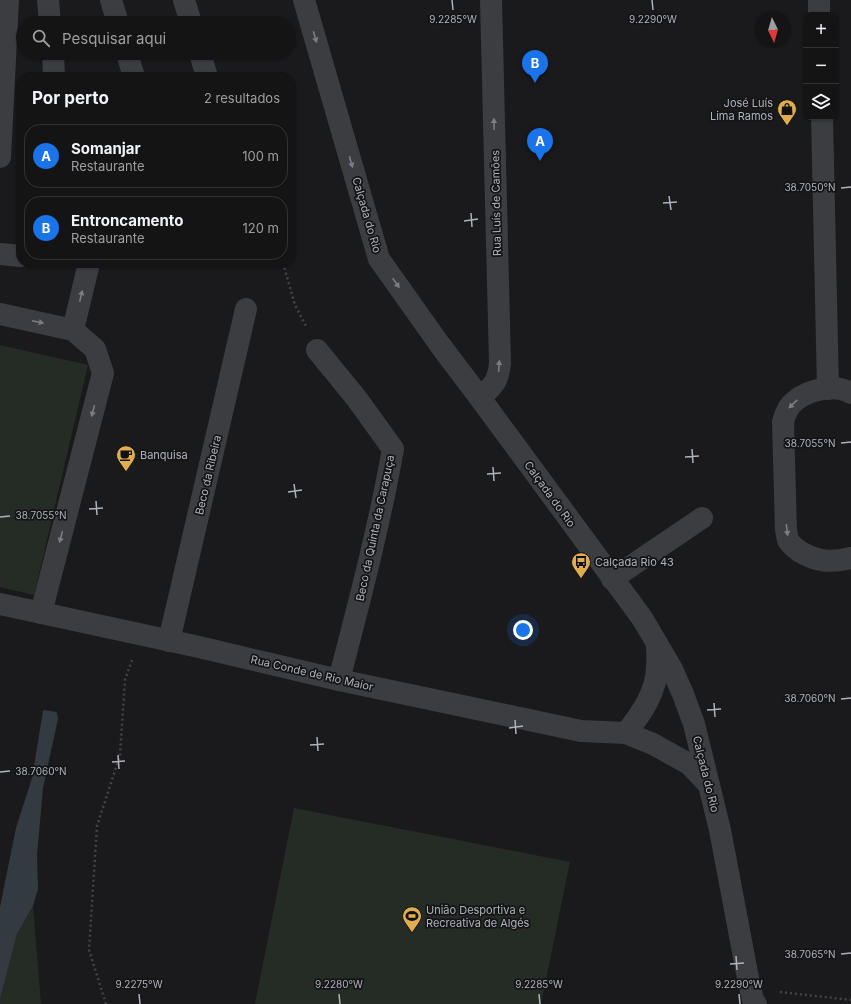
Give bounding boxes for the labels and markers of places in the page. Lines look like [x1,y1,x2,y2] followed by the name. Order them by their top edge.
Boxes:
[522,50,548,83] pin: B
[710,96,773,123] place label: José Luís Lima Ramos
[776,98,798,126] shop icon: José Luís Lima Ramos
[527,128,553,161] pin: A
[115,444,137,472] cafe icon: Banquisa
[140,448,188,462] place label: Banquisa
[570,551,592,579] bus stop icon: Calçada Rio 43
[595,555,674,569] place label: Calçada Rio 43
[426,903,530,930] place label: União Desportiva e Recreativa de Algés
[401,905,423,933] sports icon: União Desportiva e Recreativa de Algés

